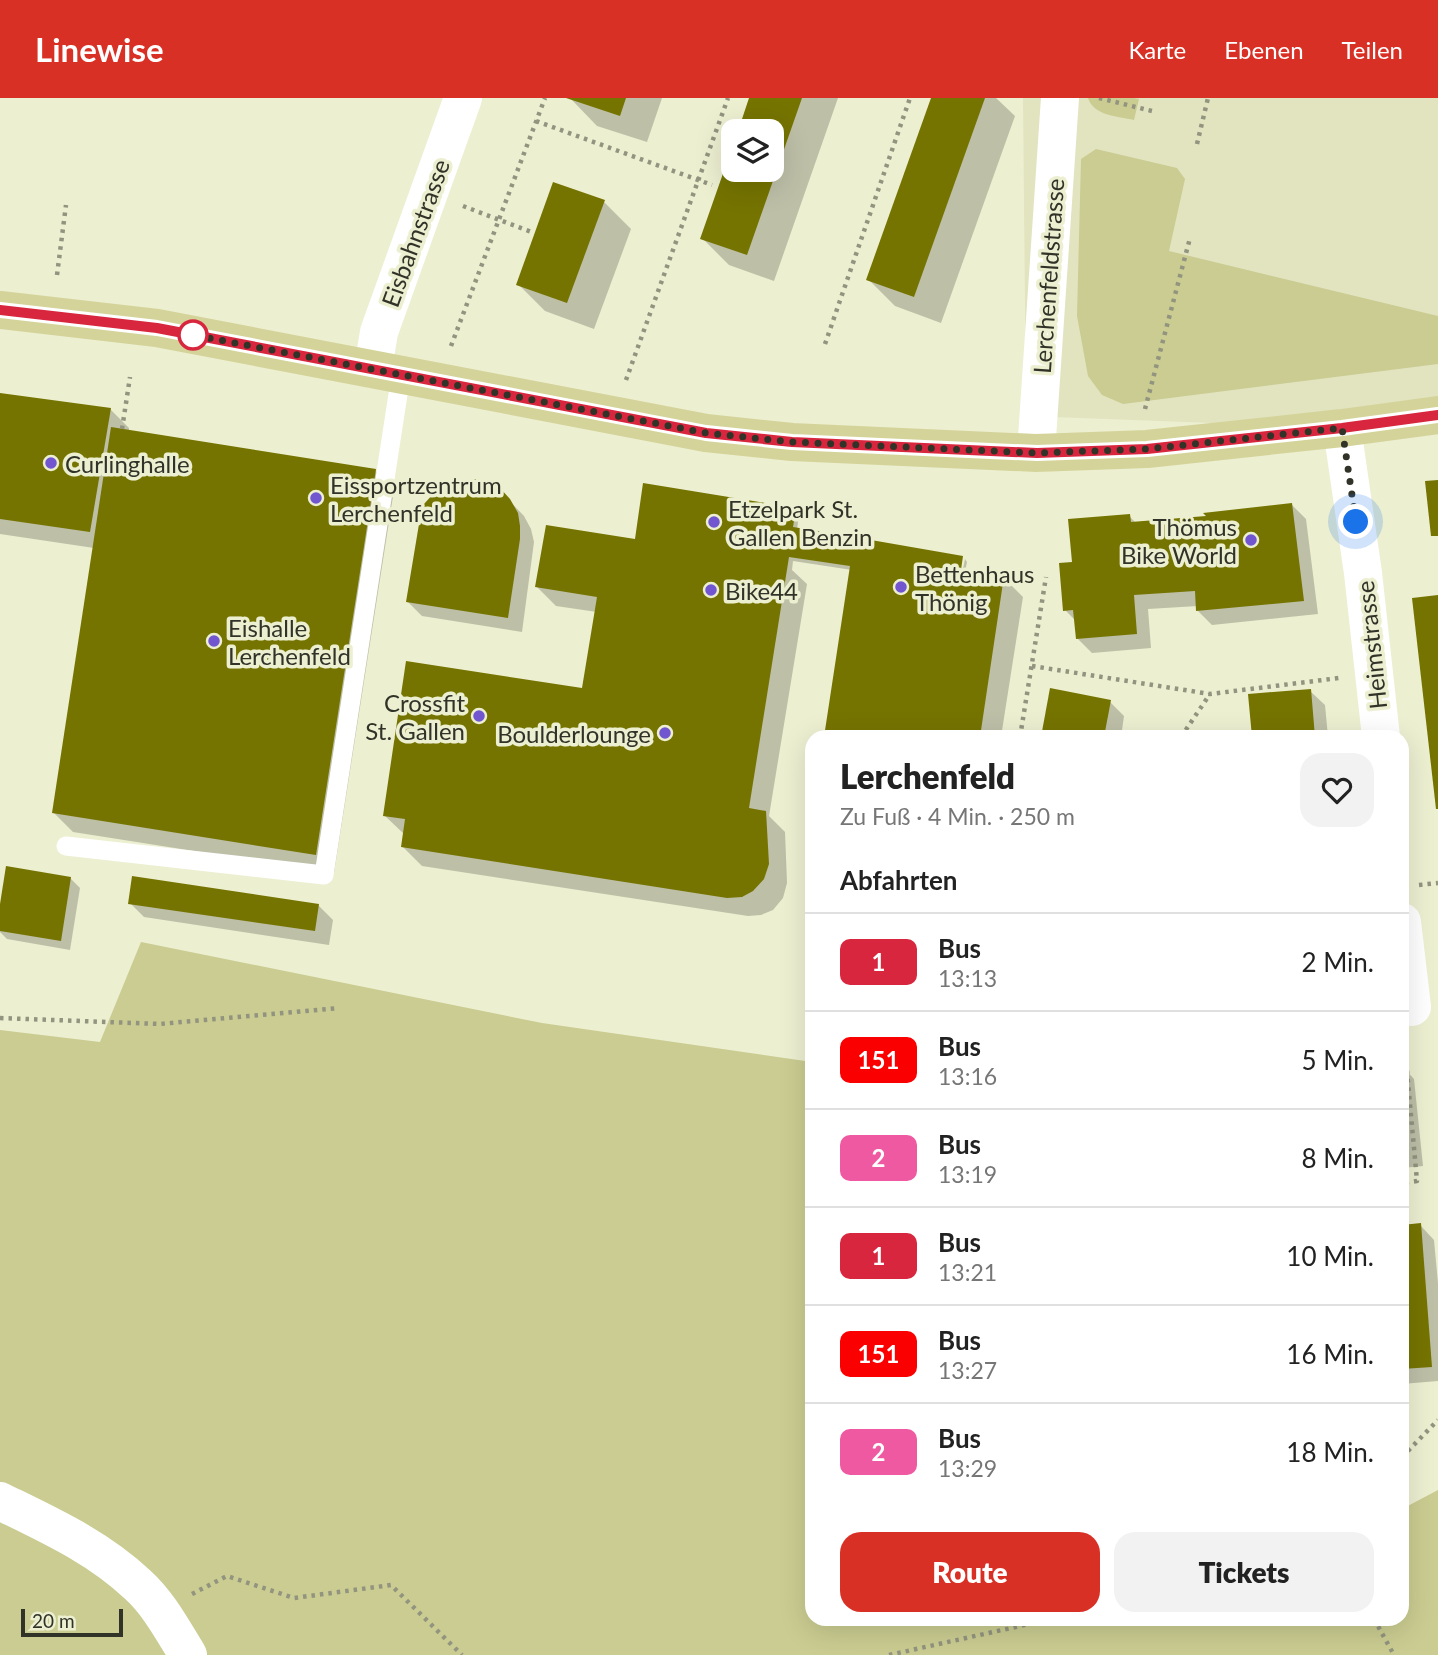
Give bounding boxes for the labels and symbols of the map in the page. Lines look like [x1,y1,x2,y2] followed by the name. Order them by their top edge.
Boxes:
[375,155,455,311] street label: Eisbahnstrasse
[1027,177,1069,375] street label: Lerchenfeldstrasse
[178,320,208,350] unlabelled marker
[65,449,190,478] place label: Curlinghalle
[43,455,59,471] marker: Curlinghalle
[330,470,502,527] place label: Eissportzentrum Lerchenfeld
[308,490,324,506] marker: Eissportzentrum Lerchenfeld
[728,494,872,551] place label: Etzelpark St. Gallen Benzin
[1338,504,1373,539] your location
[1121,512,1237,569] place label: Thömus Bike World
[706,514,722,530] marker: Etzelpark St. Gallen Benzin
[1243,532,1259,548] marker: Thömus Bike World
[915,559,1034,616] place label: Bettenhaus Thönig
[725,576,798,605] place label: Bike44
[893,579,909,595] marker: Bettenhaus Thönig
[1350,579,1392,711] street label: Heimstrasse
[703,582,719,598] marker: Bike44
[228,613,351,670] place label: Eishalle Lerchenfeld
[206,633,222,649] marker: Eishalle Lerchenfeld
[365,688,465,745] place label: Crossfit St. Gallen
[471,708,487,724] marker: Crossfit St. Gallen
[497,719,651,748] place label: Boulderlounge
[657,725,673,741] marker: Boulderlounge
[21,1606,122,1638] scale bar

